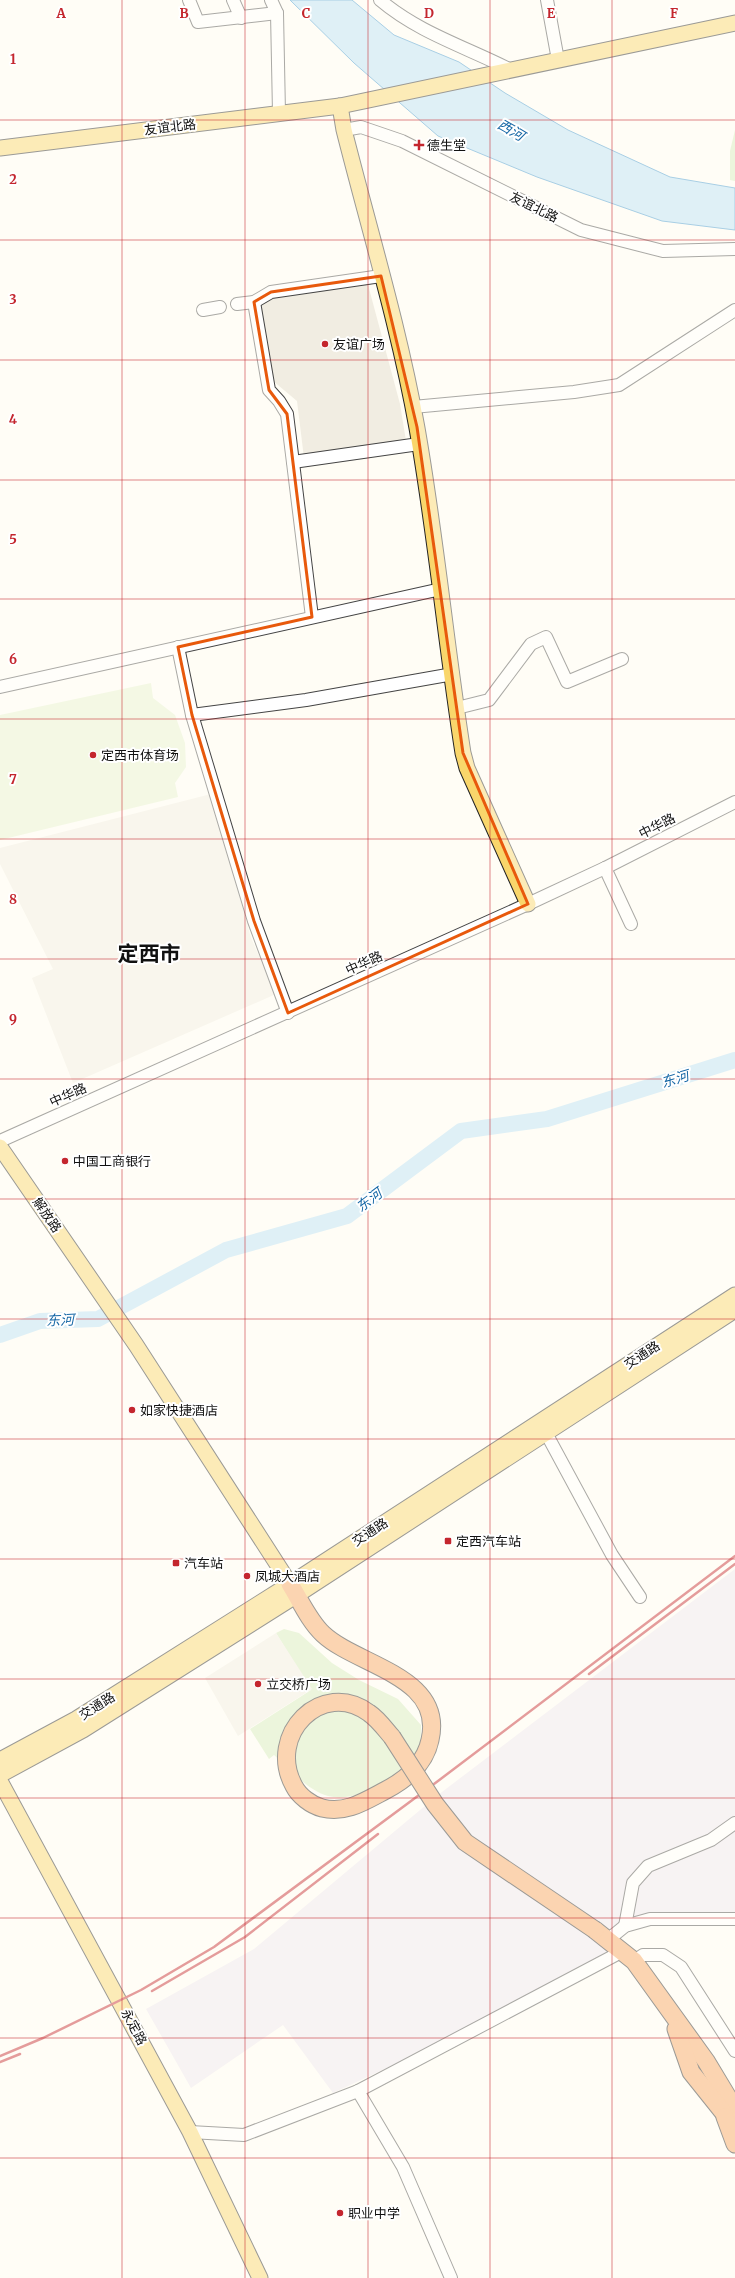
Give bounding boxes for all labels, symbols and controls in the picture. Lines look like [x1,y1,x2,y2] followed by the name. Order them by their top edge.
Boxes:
[55,5,66,22] text: A
[179,5,189,22] text: B
[302,5,311,22] text: C
[424,5,434,22] text: D
[547,5,556,22] text: E
[670,5,678,22] text: F
[10,51,16,68] text: 1
[143,115,197,139] street label: 友谊北路
[494,115,530,146] water label: 西河
[427,137,466,154] place label: 德生堂
[414,140,424,150] marker: 德生堂
[9,171,17,188] text: 2
[507,188,561,226] street label: 友谊北路
[9,291,17,308] text: 3
[333,336,385,353] place label: 友谊广场
[320,339,330,349] marker: 友谊广场
[9,411,18,428] text: 4
[9,531,17,548] text: 5
[9,651,17,668] text: 6
[101,747,179,764] place label: 定西市体育场
[88,750,98,760] marker: 定西市体育场
[9,771,17,788] text: 7
[636,810,678,842] street label: 中华路
[9,891,17,908] text: 8
[118,940,181,967] district label: 定西市
[343,947,385,979] street label: 中华路
[9,1011,17,1028] text: 9
[659,1065,694,1092] water label: 东河
[47,1079,89,1111] street label: 中华路
[73,1153,151,1170] place label: 中国工商银行
[60,1156,70,1166] marker: 中国工商银行
[352,1183,388,1216] water label: 东河
[29,1194,65,1236] street label: 解放路
[46,1310,77,1329] water label: 东河
[621,1337,663,1373] street label: 交通路
[140,1402,218,1419] place label: 如家快捷酒店
[127,1405,137,1415] marker: 如家快捷酒店
[349,1514,391,1550] street label: 交通路
[456,1533,521,1550] place label: 定西汽车站
[443,1536,453,1546] marker: 定西汽车站
[184,1555,223,1572] place label: 汽车站
[171,1558,181,1568] marker: 汽车站
[255,1568,320,1585] place label: 凤城大酒店
[242,1571,252,1581] marker: 凤城大酒店
[266,1676,331,1693] place label: 立交桥广场
[253,1679,263,1689] marker: 立交桥广场
[76,1688,118,1724] street label: 交通路
[117,2006,151,2048] street label: 永定路
[348,2205,400,2222] place label: 职业中学
[335,2208,345,2218] marker: 职业中学

